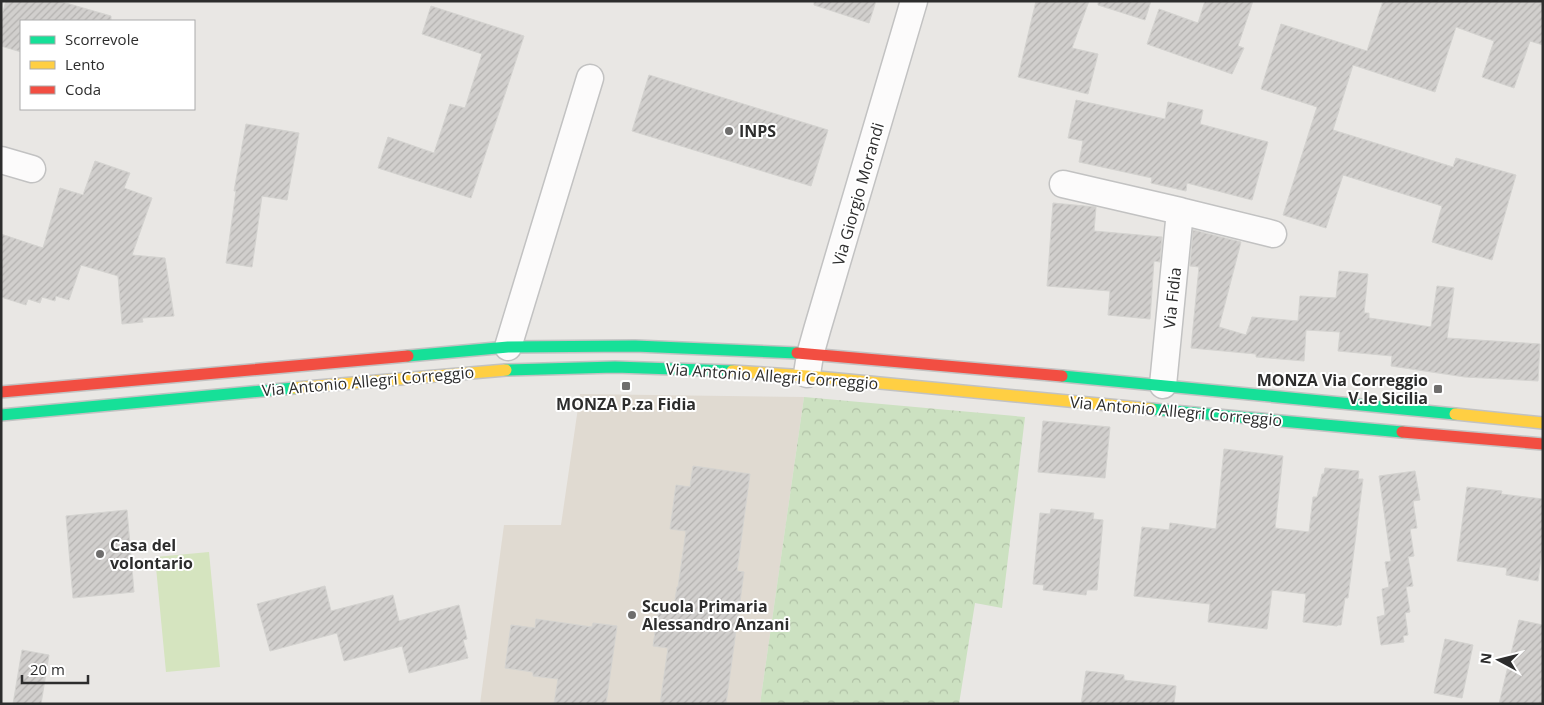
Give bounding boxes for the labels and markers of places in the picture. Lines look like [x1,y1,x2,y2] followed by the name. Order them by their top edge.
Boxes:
[739,120,776,142] place label: INPS
[723,125,735,137] marker: INPS
[1257,369,1428,409] place label: MONZA Via Correggio V.le Sicilia
[620,380,632,392] marker: MONZA P.za Fidia
[1432,383,1444,395] marker: MONZA Via Correggio V.le Sicilia
[556,393,696,415] place label: MONZA P.za Fidia
[110,534,193,574] place label: Casa del volontario
[94,548,106,560] marker: Casa del volontario
[642,595,789,635] place label: Scuola Primaria Alessandro Anzani
[626,609,638,621] marker: Scuola Primaria Alessandro Anzani

